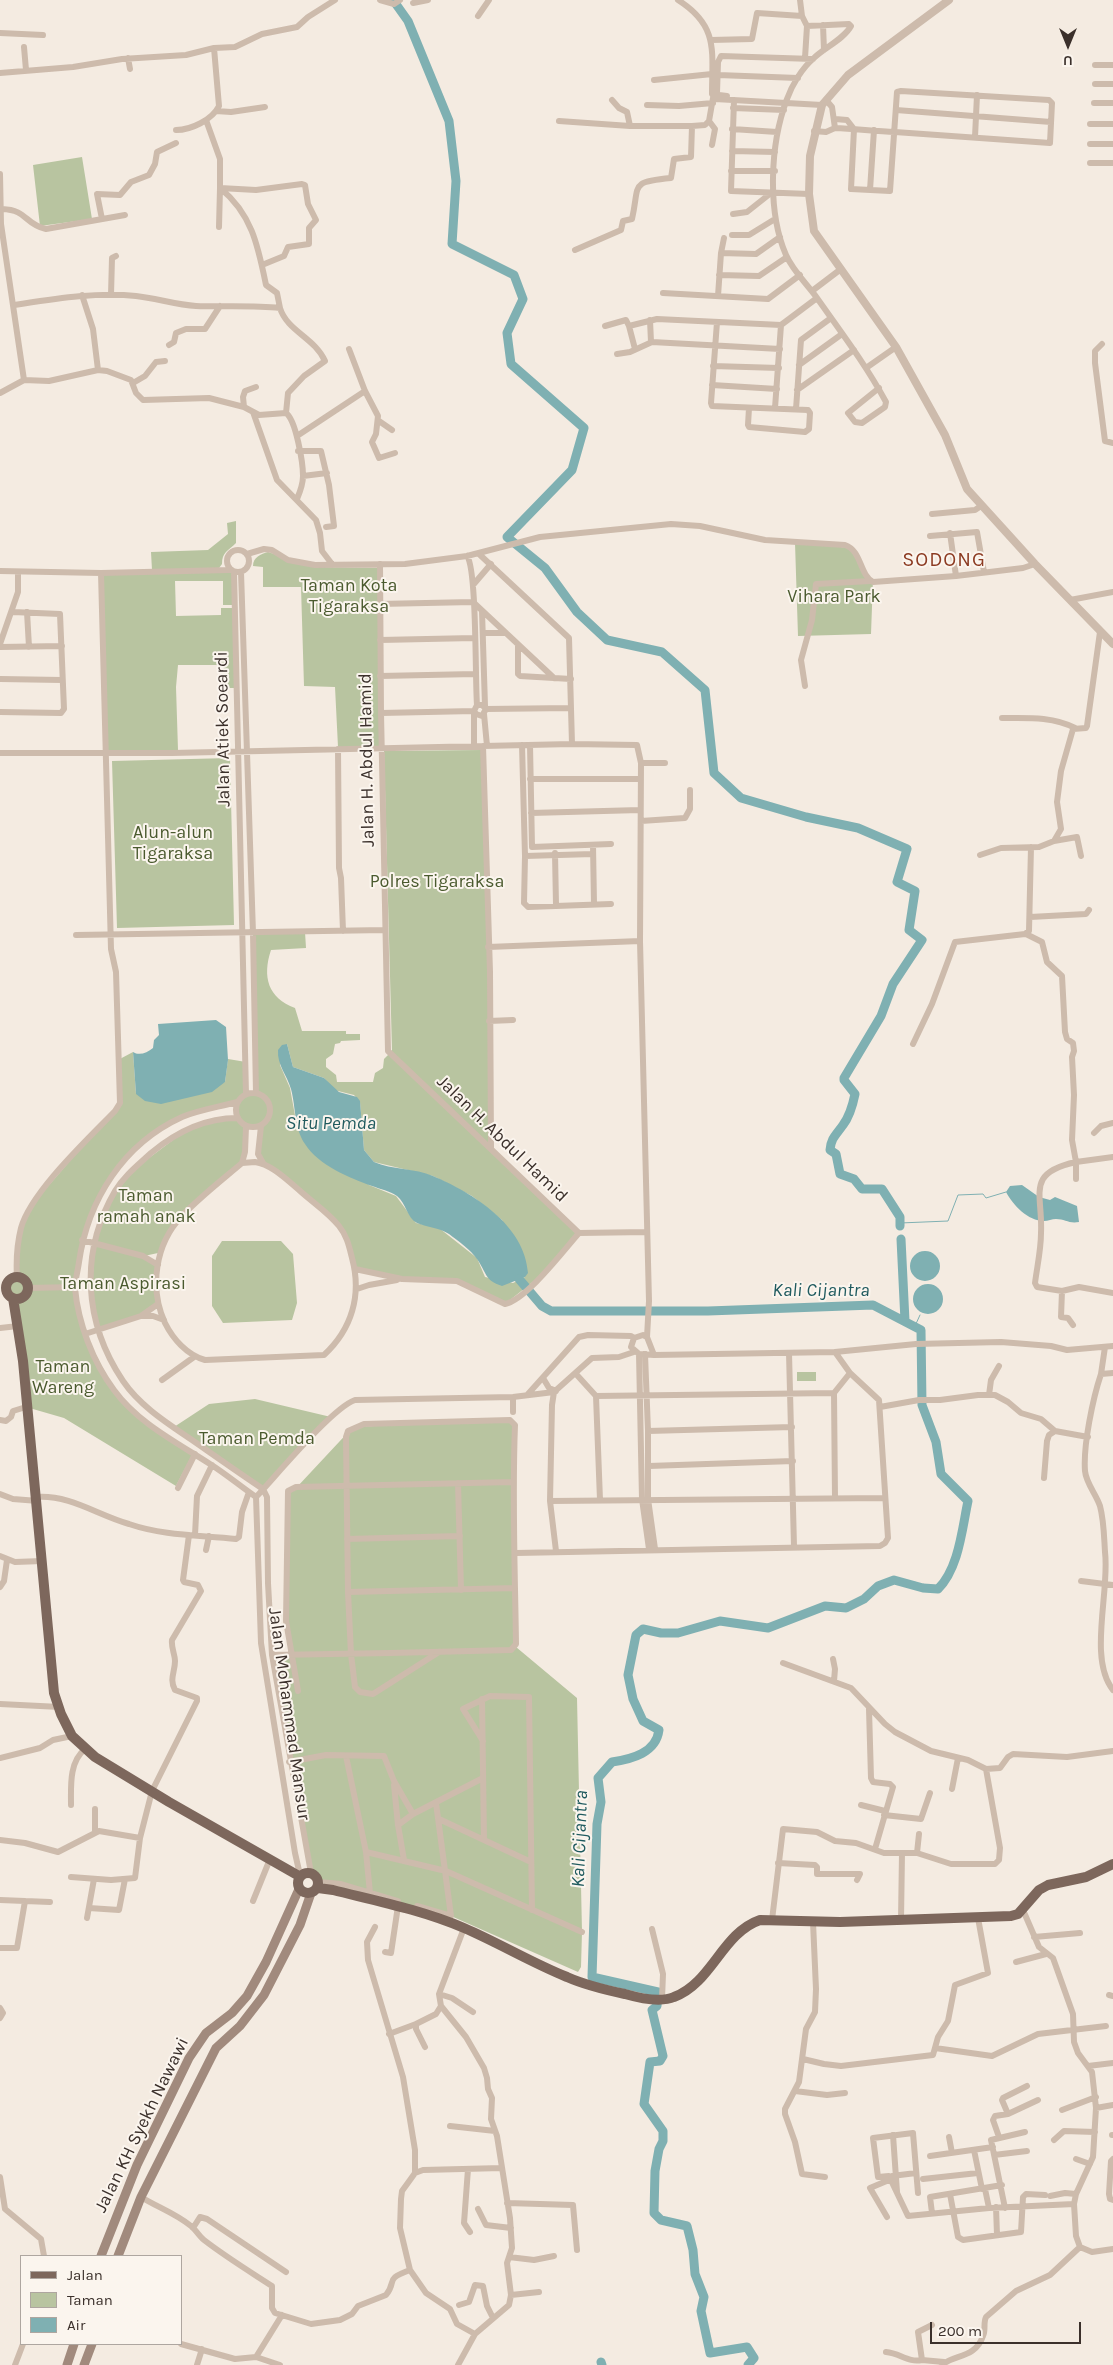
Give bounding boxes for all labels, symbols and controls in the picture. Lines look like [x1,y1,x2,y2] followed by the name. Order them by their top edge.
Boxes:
[1043,20,1093,70] north arrow
[1063,52,1073,69] text: U
[901,548,987,572] district label: SODONG
[301,575,397,618] park label: Taman Kota Tigaraksa
[787,586,881,608] park label: Vihara Park
[211,651,235,807] street label: Jalan Atiek Soeardi
[355,673,379,847] street label: Jalan H. Abdul Hamid
[133,822,213,864] park label: Alun-alun Tigaraksa
[370,871,504,893] park label: Polres Tigaraksa
[432,1071,572,1207] street label: Jalan H. Abdul Hamid
[286,1113,376,1135] water label: Situ Pemda
[96,1185,196,1228] park label: Taman ramah anak
[60,1273,186,1295] park label: Taman Aspirasi
[772,1280,870,1302] water label: Kali Cijantra
[32,1356,94,1398] park label: Taman Wareng
[199,1428,315,1450] park label: Taman Pemda
[263,1606,315,1822] street label: Jalan Mohammad Mansur
[567,1790,593,1888] water label: Kali Cijantra
[90,2034,194,2216] street label: Jalan KH Syekh Nawawi
[20,2255,182,2345] legend
[67,2266,103,2284] text: Jalan
[67,2291,113,2309] text: Taman
[933,2312,1084,2344] scale bar
[67,2316,86,2334] text: Air
[938,2322,982,2340] text: 200 m

